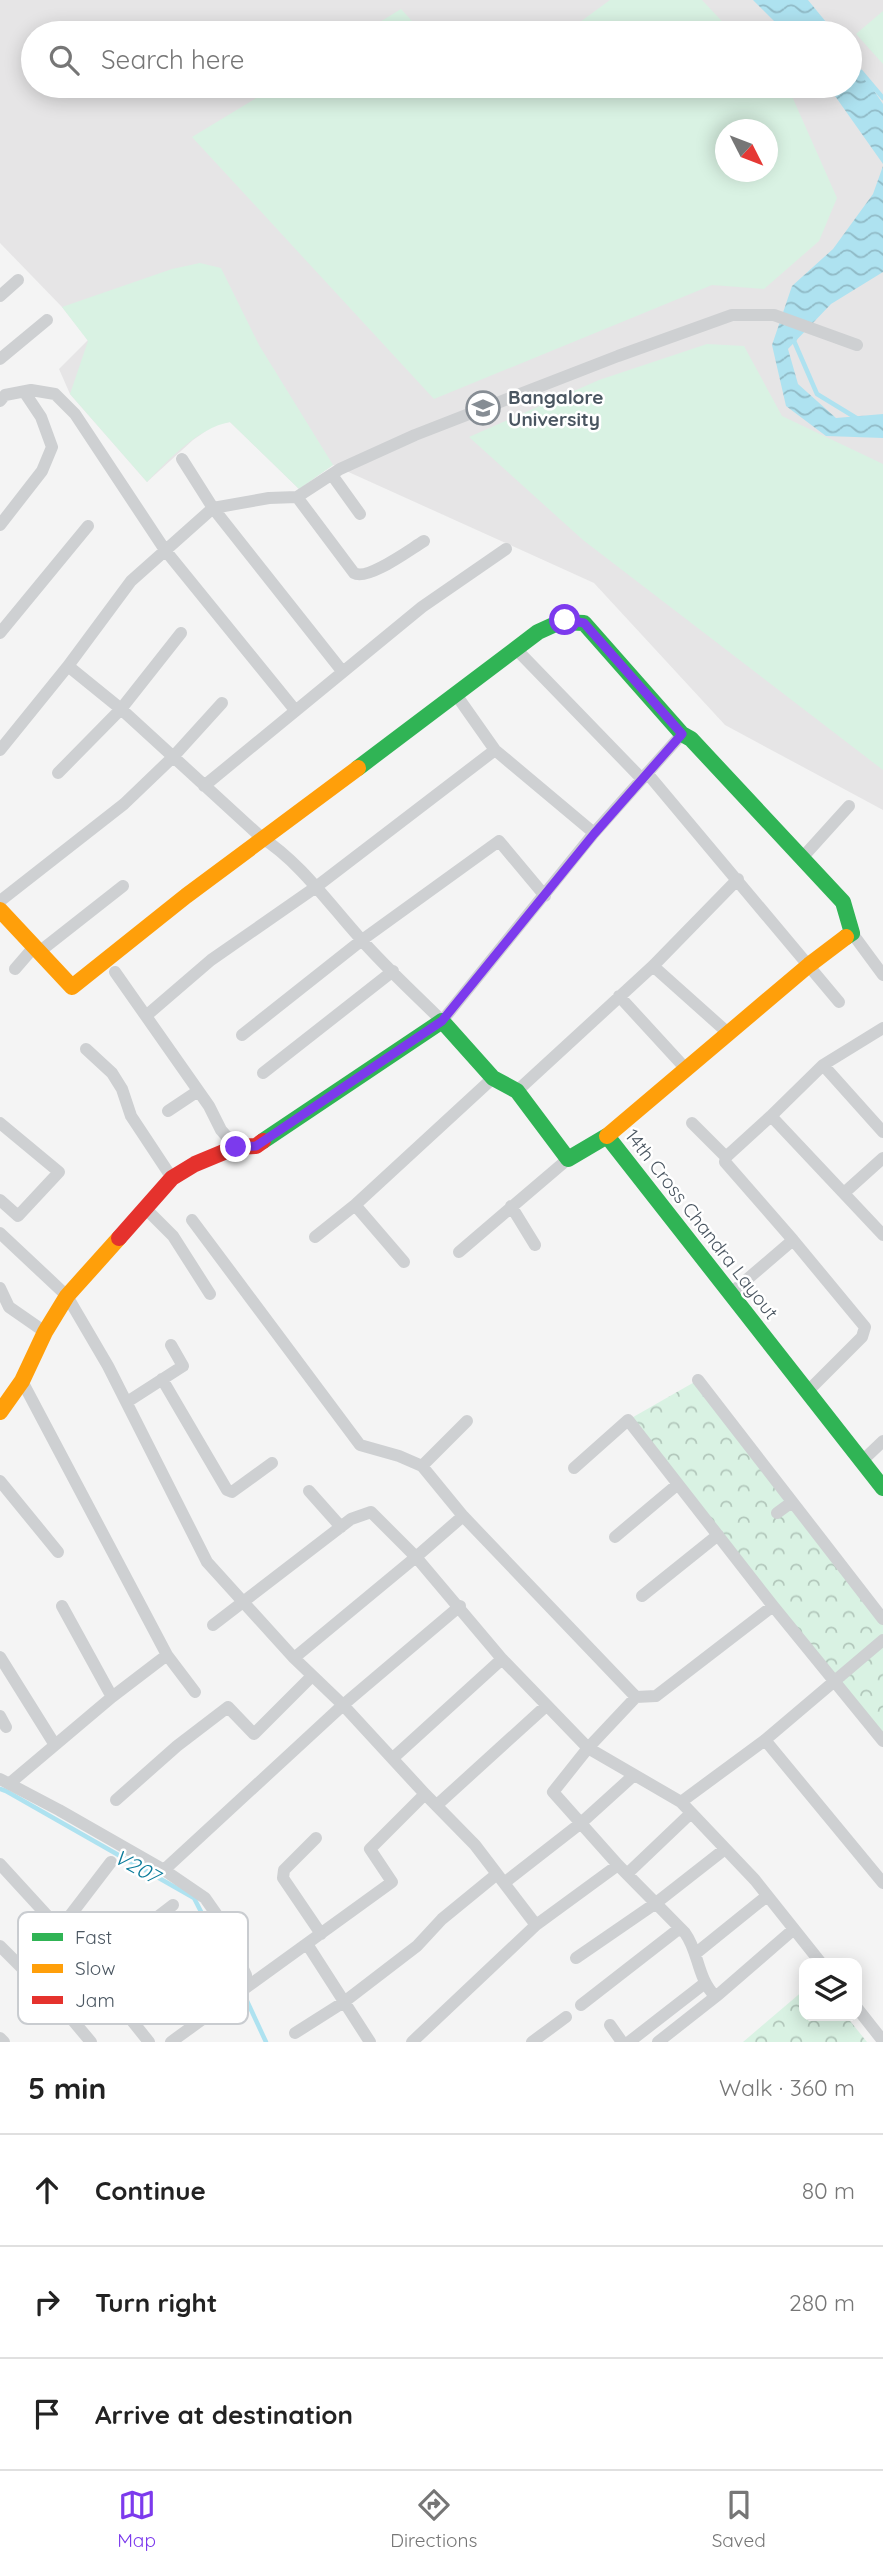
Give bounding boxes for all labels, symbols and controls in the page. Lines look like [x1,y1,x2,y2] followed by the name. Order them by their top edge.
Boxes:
[21,21,862,98] search box
[45,41,83,79] icon: search
[101,43,245,76] text: Search here
[715,119,778,182] north arrow
[508,385,604,431] place label: Bangalore University
[464,389,502,427] school or university icon: Bangalore University
[549,604,580,635] route start
[620,1124,784,1324] street label: 14th Cross Chandra Layout
[220,1131,251,1162] route end
[110,1843,167,1890] water label: V207
[18,1912,248,2024] legend
[75,1925,112,1949] text: Fast
[75,1956,116,1980] text: Slow
[799,1958,862,2021] map controls
[799,1958,862,2021] button: layers
[75,1988,115,2012] text: Jam
[28,2069,106,2107] text: 5 min
[719,2073,855,2102] text: Walk · 360 m
[28,2171,66,2209] icon: ahead
[95,2174,206,2207] text: Continue
[802,2176,855,2205] text: 80 m
[28,2283,66,2321] icon: right
[95,2286,217,2319] text: Turn right
[789,2288,855,2317] text: 280 m
[28,2395,66,2433] icon: arrive
[95,2398,353,2431] text: Arrive at destination
[117,2486,156,2552] tab: Map
[390,2486,477,2552] tab: Directions
[712,2486,766,2552] tab: Saved

